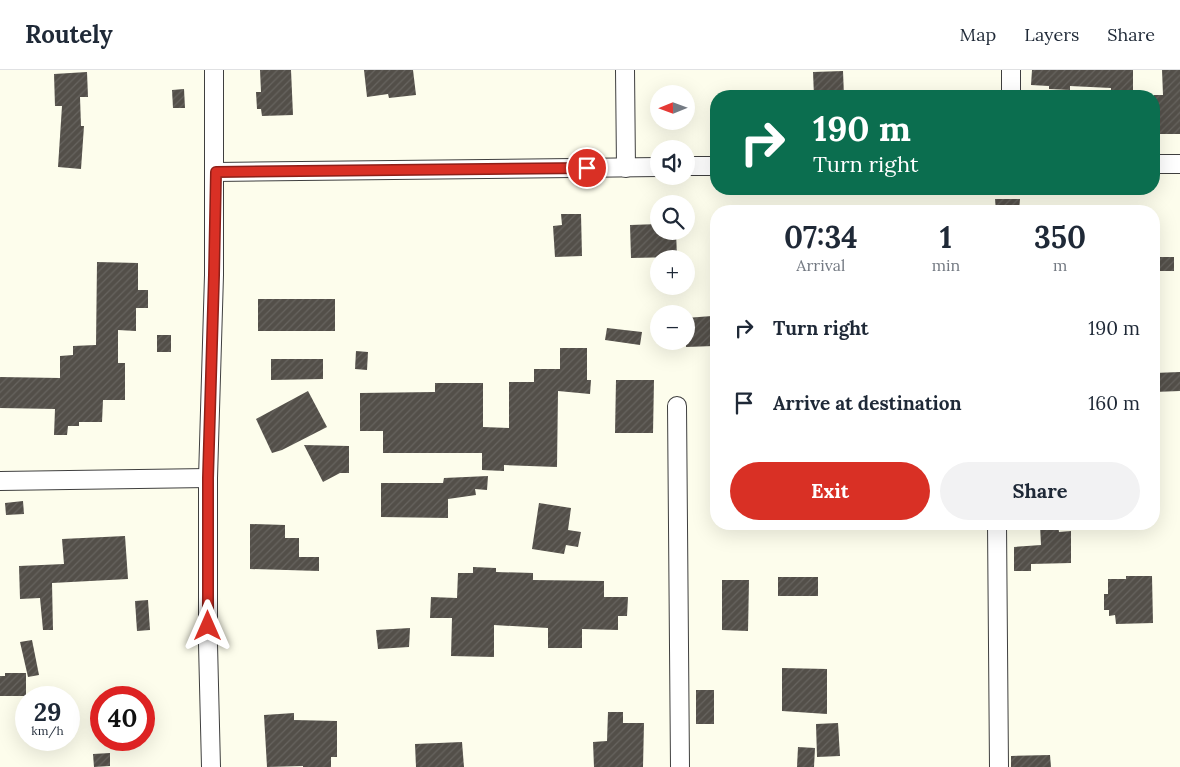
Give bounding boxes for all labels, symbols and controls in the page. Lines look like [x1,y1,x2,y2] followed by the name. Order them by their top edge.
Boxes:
[25,19,113,50] text: Routely
[960,23,996,46] text: Map
[1024,23,1079,46] text: Layers
[1107,23,1155,46] text: Share
[650,85,695,130] north arrow
[650,85,695,350] map controls
[813,106,911,151] text: 190 m
[730,110,795,175] icon: right
[650,140,695,185] button: sound
[566,147,608,189] pin
[813,150,918,178] text: Turn right
[573,154,601,182] icon: arrive
[650,195,695,240] button: search
[784,218,858,256] text: 07:34
[940,218,952,256] text: 1
[1034,218,1086,256] text: 350
[650,250,695,295] button: +
[796,255,845,275] text: Arrival
[932,255,960,275] text: min
[1053,255,1067,275] text: m
[650,305,695,350] button: −
[730,314,758,342] icon: right
[773,316,869,340] text: Turn right
[1088,316,1140,340] text: 190 m
[730,389,758,417] icon: arrive
[773,391,962,415] text: Arrive at destination
[1088,391,1140,415] text: 160 m
[730,462,930,520] button: Exit
[940,462,1140,520] button: Share
[181,599,233,651] position arrow
[90,686,155,751] speed limit sign: 40
[34,696,61,728] text: 29
[31,723,64,738] text: km/h

